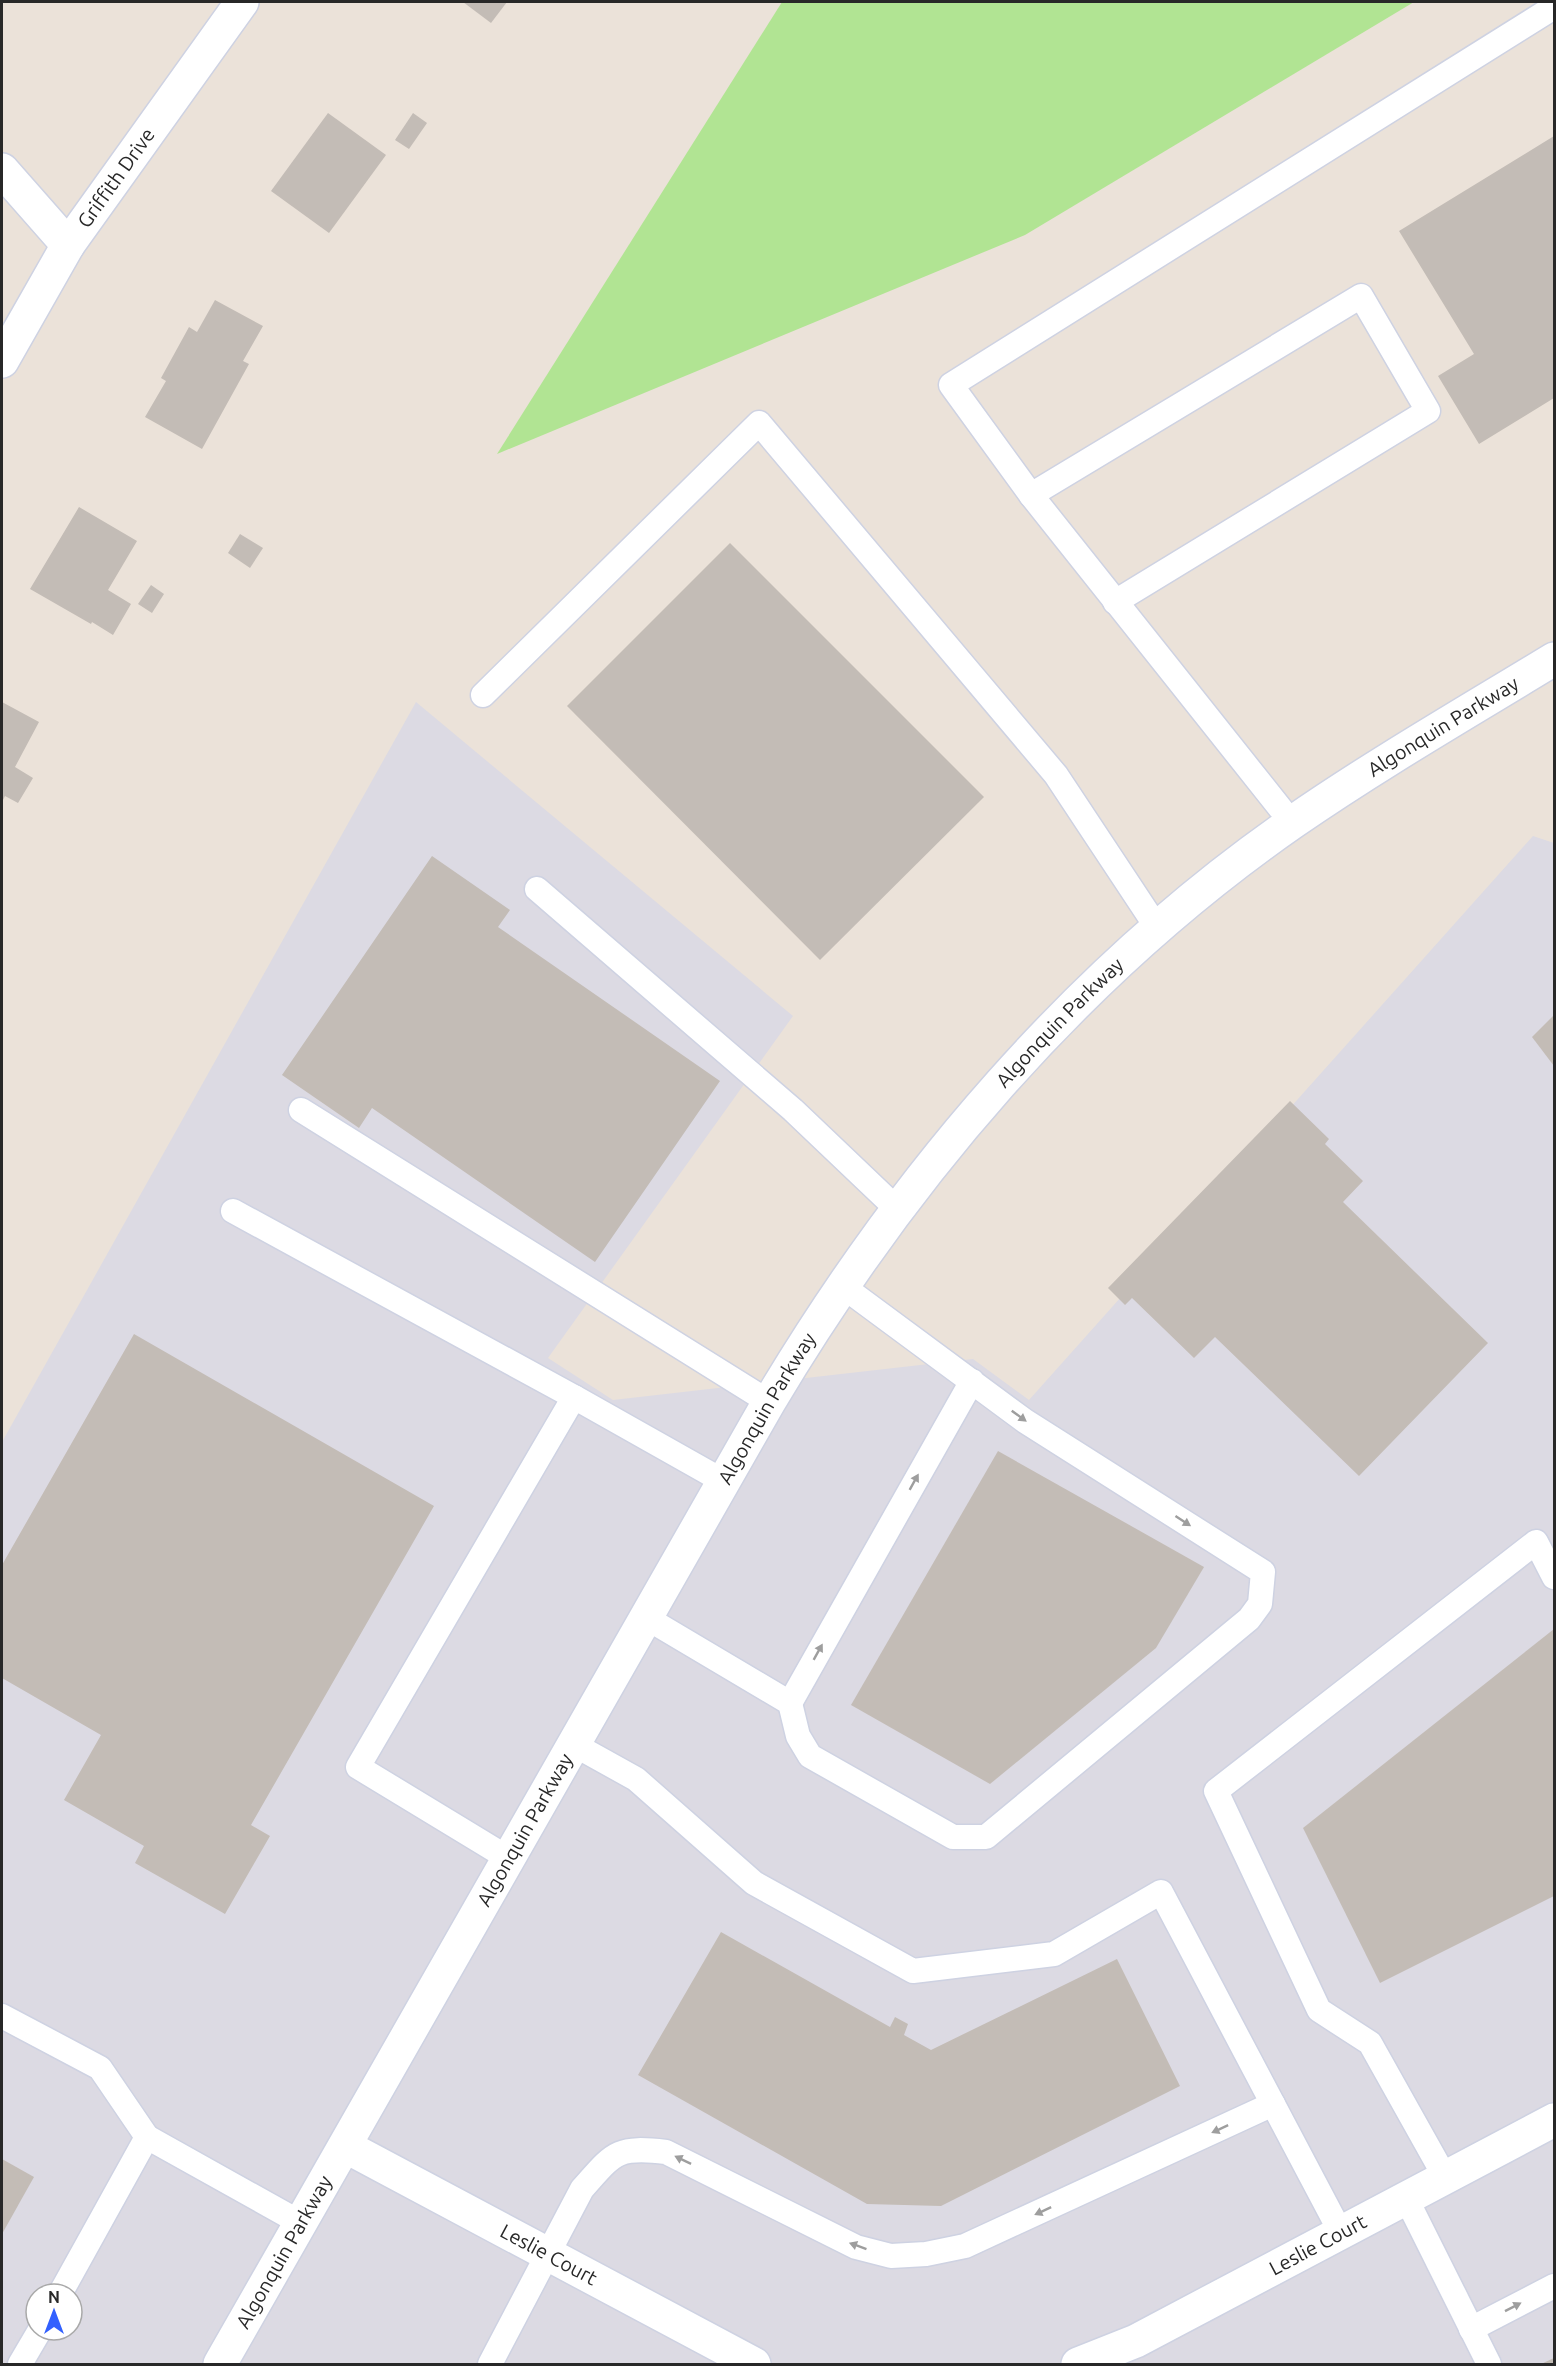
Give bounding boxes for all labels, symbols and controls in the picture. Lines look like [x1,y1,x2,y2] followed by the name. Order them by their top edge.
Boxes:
[72,123,159,232] street label: Griffith Drive
[1363,671,1523,781] street label: Algonquin Parkway
[991,952,1128,1092] street label: Algonquin Parkway
[713,1328,820,1488] street label: Algonquin Parkway
[1010,1410,1026,1422] one-way arrow
[909,1473,919,1490] one-way arrow
[1174,1516,1191,1527] one-way arrow
[813,1643,823,1660] one-way arrow
[472,1749,577,1910] street label: Algonquin Parkway
[1211,2124,1228,2133] one-way arrow
[674,2155,691,2165] one-way arrow
[231,2171,336,2332] street label: Algonquin Parkway
[1034,2206,1051,2215] one-way arrow
[1265,2209,1370,2280] street label: Leslie Court
[497,2219,602,2289] street label: Leslie Court
[848,2241,866,2251] one-way arrow
[24,2282,84,2342] north arrow
[48,2288,60,2306] text: N
[1504,2303,1521,2312] one-way arrow

